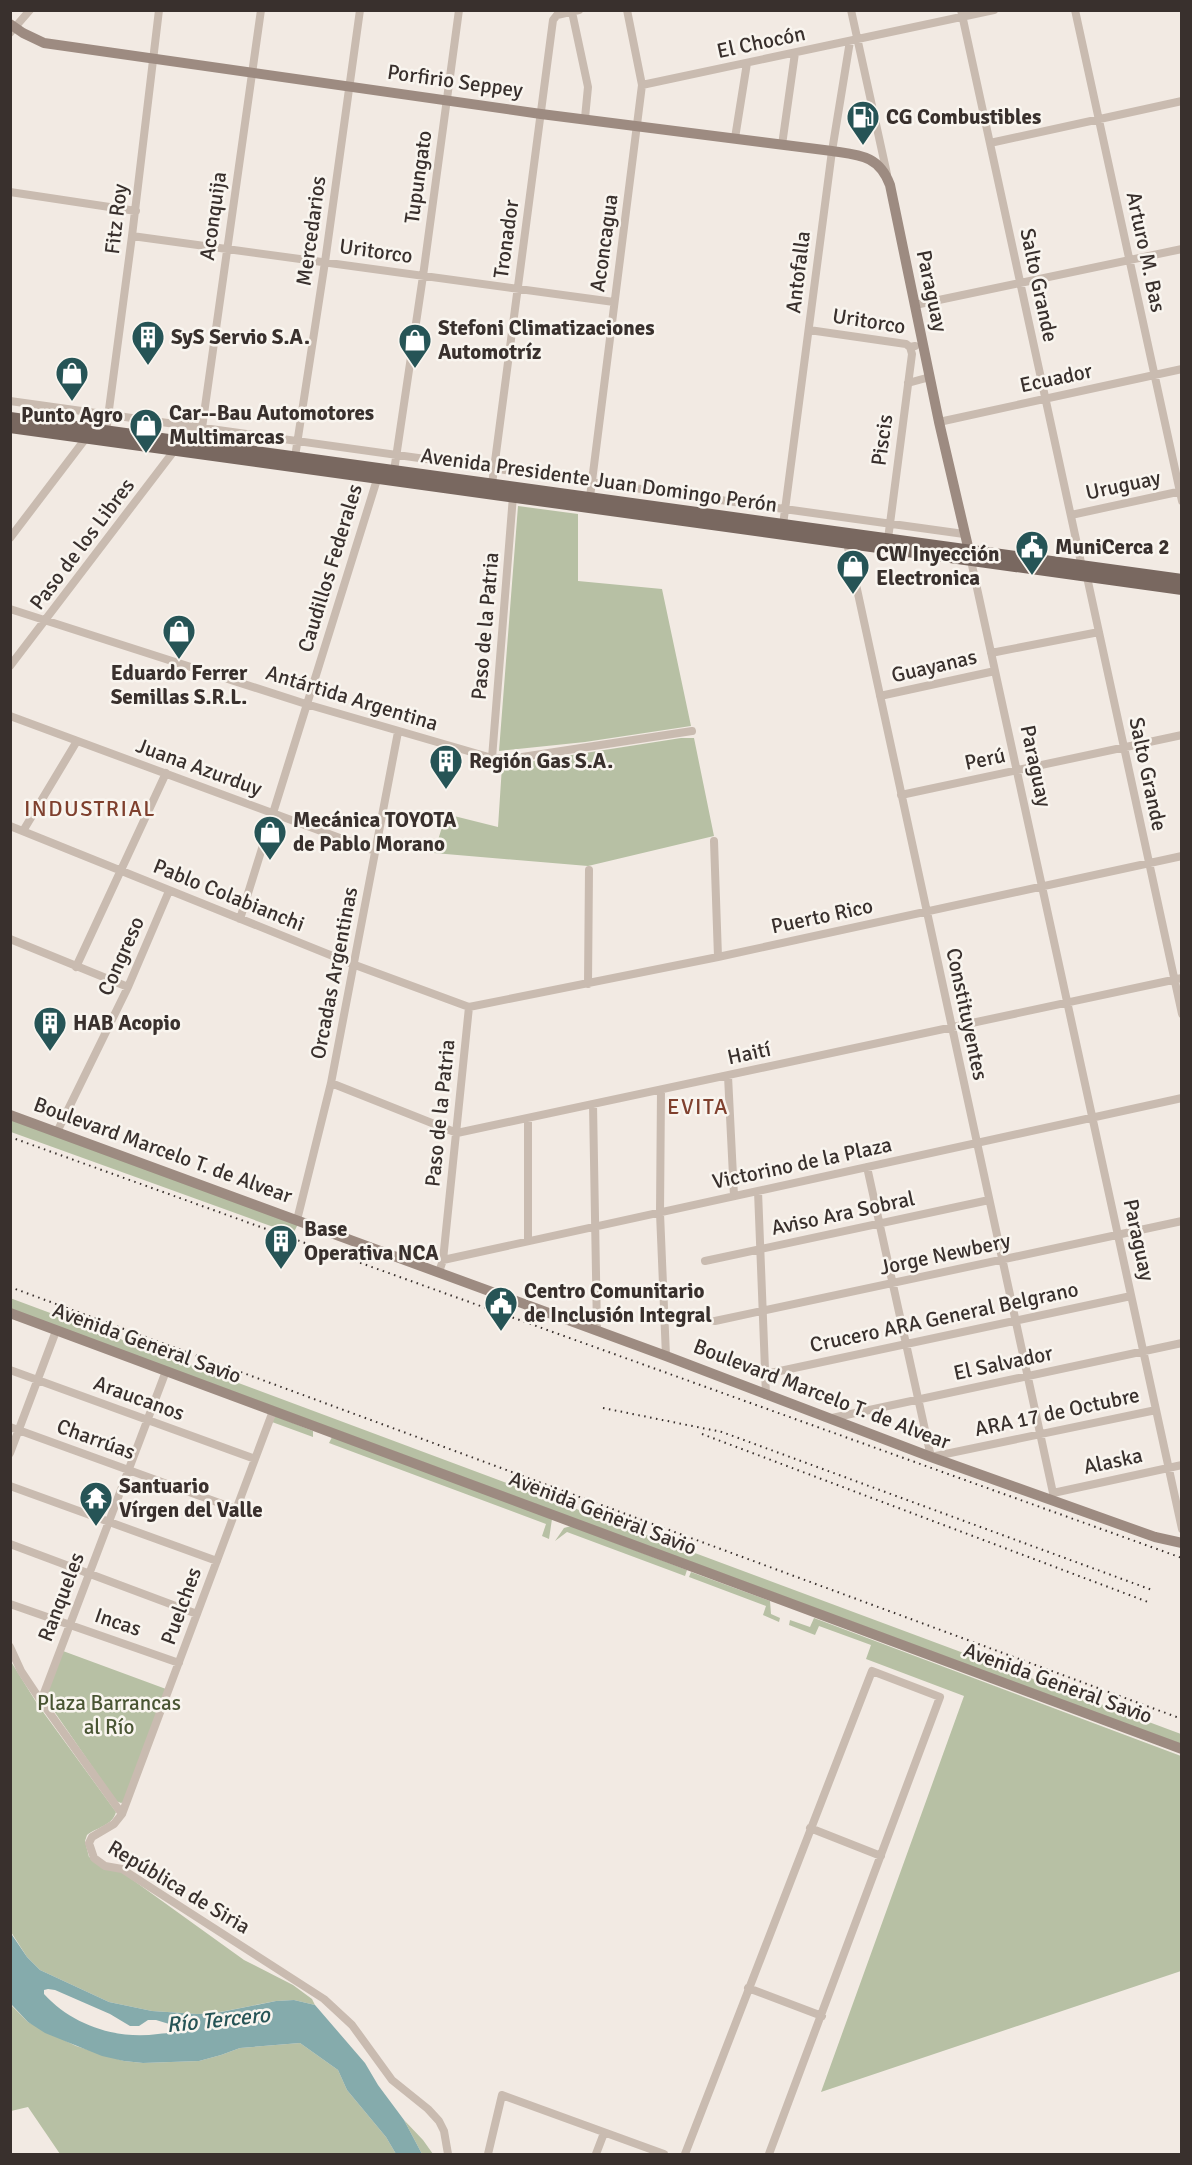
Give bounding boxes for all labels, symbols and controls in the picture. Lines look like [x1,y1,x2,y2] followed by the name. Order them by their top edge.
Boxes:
[714,20,808,64] street label: El Chocón
[386,59,525,103] street label: Porfirio Seppey
[845,99,881,146] fuel station icon: CG Combustibles
[886,104,1041,130] place label: CG Combustibles
[399,129,437,225] street label: Tupungato
[194,170,232,262] street label: Aconquija
[290,174,332,288] street label: Mercedarios
[99,182,133,256] street label: Fitz Roy
[1121,189,1171,315] street label: Arturo M. Bas
[584,192,624,294] street label: Aconcagua
[488,198,524,280] street label: Tronador
[1014,226,1064,344] street label: Salto Grande
[780,229,816,315] street label: Antofalla
[338,233,414,269] street label: Uritorco
[911,248,953,334] street label: Paraguay
[830,302,908,340] street label: Uritorco
[438,315,654,365] place label: Stefoni Climatizaciones Automotríz
[130,319,166,366] building icon: SyS Servio S.A.
[397,322,433,369] shop icon: Stefoni Climatizaciones Automotríz
[171,324,310,350] place label: SyS Servio S.A.
[54,355,90,402] shop icon: Punto Agro
[1017,358,1095,398] street label: Ecuador
[169,400,374,450] place label: Car--Bau Automotores Multimarcas
[21,402,123,428] place label: Punto Agro
[128,407,164,454] shop icon: Car--Bau Automotores Multimarcas
[866,413,898,467] street label: Piscis
[419,442,779,518] street label: Avenida Presidente Juan Domingo Perón
[1083,464,1163,506] street label: Uruguay
[24,473,140,615] street label: Paso de los Libres
[292,481,368,655] street label: Caudillos Federales
[1014,529,1050,576] public building icon: MuniCerca 2
[1055,534,1170,560] place label: MuniCerca 2
[876,541,1000,591] place label: CW Inyección Electronica
[835,548,871,595] shop icon: CW Inyección Electronica
[466,551,504,701] street label: Paso de la Patria
[161,613,197,660] shop icon: Eduardo Ferrer Semillas S.R.L.
[889,644,979,688] street label: Guayanas
[263,659,441,737] street label: Antártida Argentina
[111,660,248,710] place label: Eduardo Ferrer Semillas S.R.L.
[1123,715,1173,833] street label: Salto Grande
[1015,723,1057,809] street label: Paraguay
[133,732,266,802] street label: Juana Azurduy
[962,742,1008,776] street label: Perú
[428,743,464,790] building icon: Región Gas S.A.
[469,748,613,774] place label: Región Gas S.A.
[24,795,156,822] district label: INDUSTRIAL
[293,807,457,857] place label: Mecánica TOYOTA de Pablo Morano
[252,814,288,861] shop icon: Mecánica TOYOTA de Pablo Morano
[150,853,308,937] street label: Pablo Colabianchi
[305,885,363,1061] street label: Orcadas Argentinas
[769,893,875,939] street label: Puerto Rico
[92,912,150,1000] street label: Congreso
[940,946,994,1082] street label: Constituyentes
[32,1005,68,1052] building icon: HAB Acopio
[73,1010,181,1036] place label: HAB Acopio
[725,1036,773,1070] street label: Haití
[419,1038,461,1188] street label: Paso de la Patria
[30,1091,296,1209] street label: Boulevard Marcelo T. de Alvear
[667,1093,729,1120] district label: EVITA
[710,1131,894,1195] street label: Victorino de la Plaza
[769,1185,917,1241] street label: Aviso Ara Sobral
[1118,1197,1160,1283] street label: Paraguay
[304,1216,439,1266] place label: Base Operativa NCA
[263,1223,299,1270] building icon: Base Operativa NCA
[877,1227,1013,1281] street label: Jorge Newbery
[807,1276,1081,1358] street label: Crucero ARA General Belgrano
[524,1278,712,1328] place label: Centro Comunitario de Inclusión Integral
[483,1285,519,1332] public building icon: Centro Comunitario de Inclusión Integral
[49,1297,245,1389] street label: Avenida General Savio
[690,1333,954,1455] street label: Boulevard Marcelo T. de Alvear
[951,1340,1055,1386] street label: El Salvador
[90,1370,188,1426] street label: Araucanos
[972,1382,1142,1442] street label: ARA 17 de Octubre
[53,1413,139,1465] street label: Charrúas
[1081,1442,1145,1480] street label: Alaska
[506,1465,700,1561] street label: Avenida General Savio
[119,1473,263,1523] place label: Santuario Vírgen del Valle
[78,1480,114,1527] temple icon: Santuario Vírgen del Valle
[32,1549,90,1645] street label: Ranqueles
[155,1564,207,1648] street label: Puelches
[91,1602,145,1642] street label: Incas
[960,1637,1156,1729] street label: Avenida General Savio
[37,1690,181,1740] park label: Plaza Barrancas al Río
[103,1834,255,1940] street label: República de Siria
[165,2000,272,2038] water label: Río Tercero

